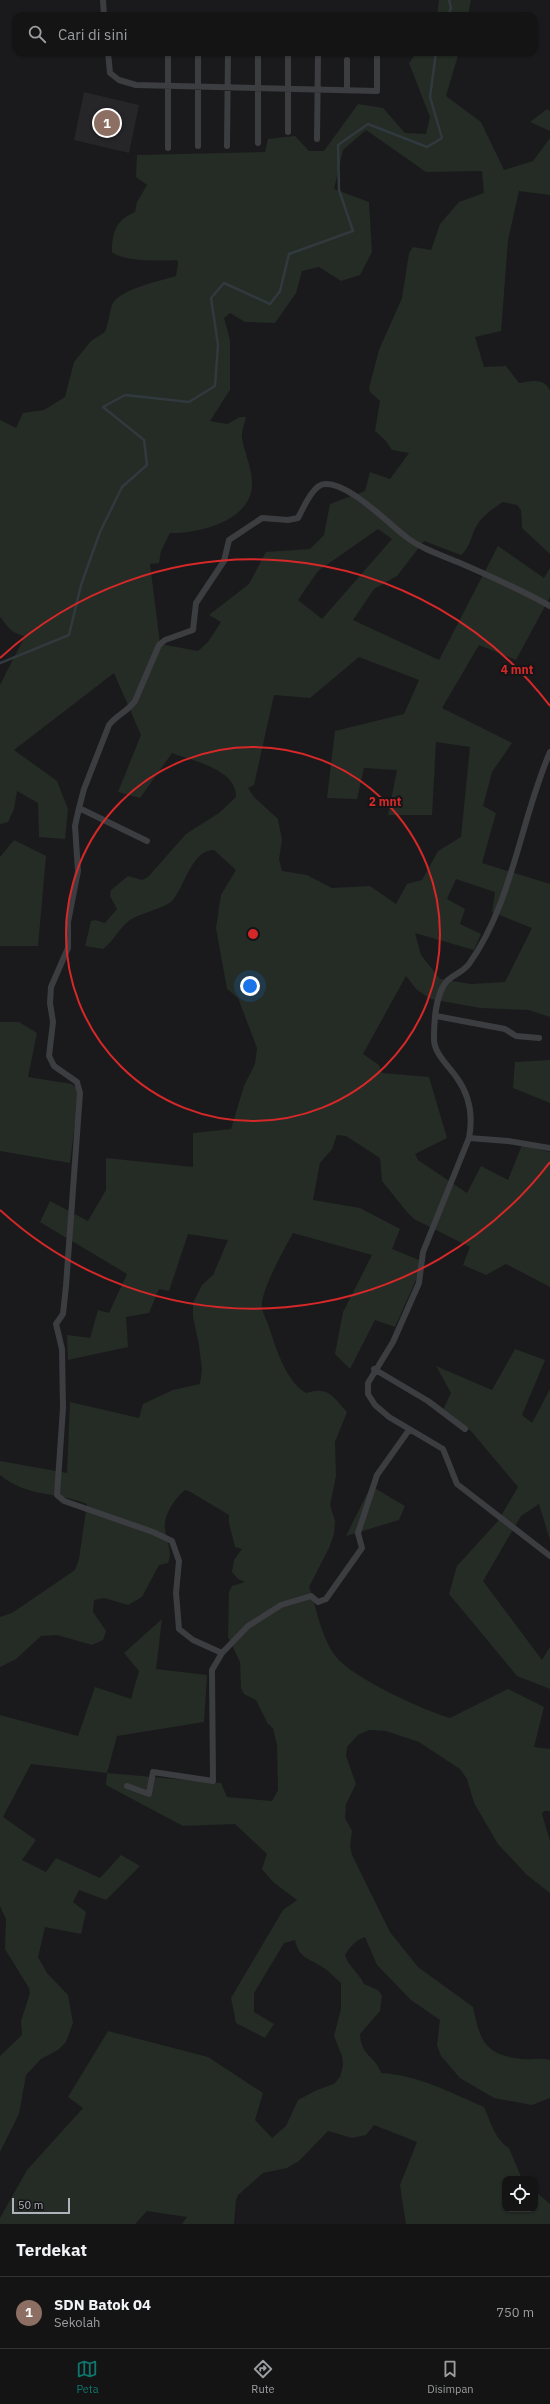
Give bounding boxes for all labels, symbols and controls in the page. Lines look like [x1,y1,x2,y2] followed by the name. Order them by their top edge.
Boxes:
[12,12,538,56] search box
[26,23,48,45] icon: search
[58,25,127,44] text: Cari di sini
[94,108,120,138] pin: 1
[501,662,534,677] text: 4 mnt
[369,794,402,809] text: 2 mnt
[246,927,260,941] centre of rings
[240,976,260,996] your location
[502,2176,538,2212] map controls
[502,2176,538,2212] button: locate
[12,2196,70,2215] scale bar
[18,2198,43,2212] text: 50 m
[16,2239,87,2261] text: Terdekat
[54,2295,151,2314] text: SDN Batok 04
[25,2304,33,2321] text: 1
[496,2304,534,2321] text: 750 m
[54,2314,100,2331] text: Sekolah
[76,2358,99,2396] tab: Peta
[251,2358,275,2396] tab: Rute
[427,2358,474,2396] tab: Disimpan

